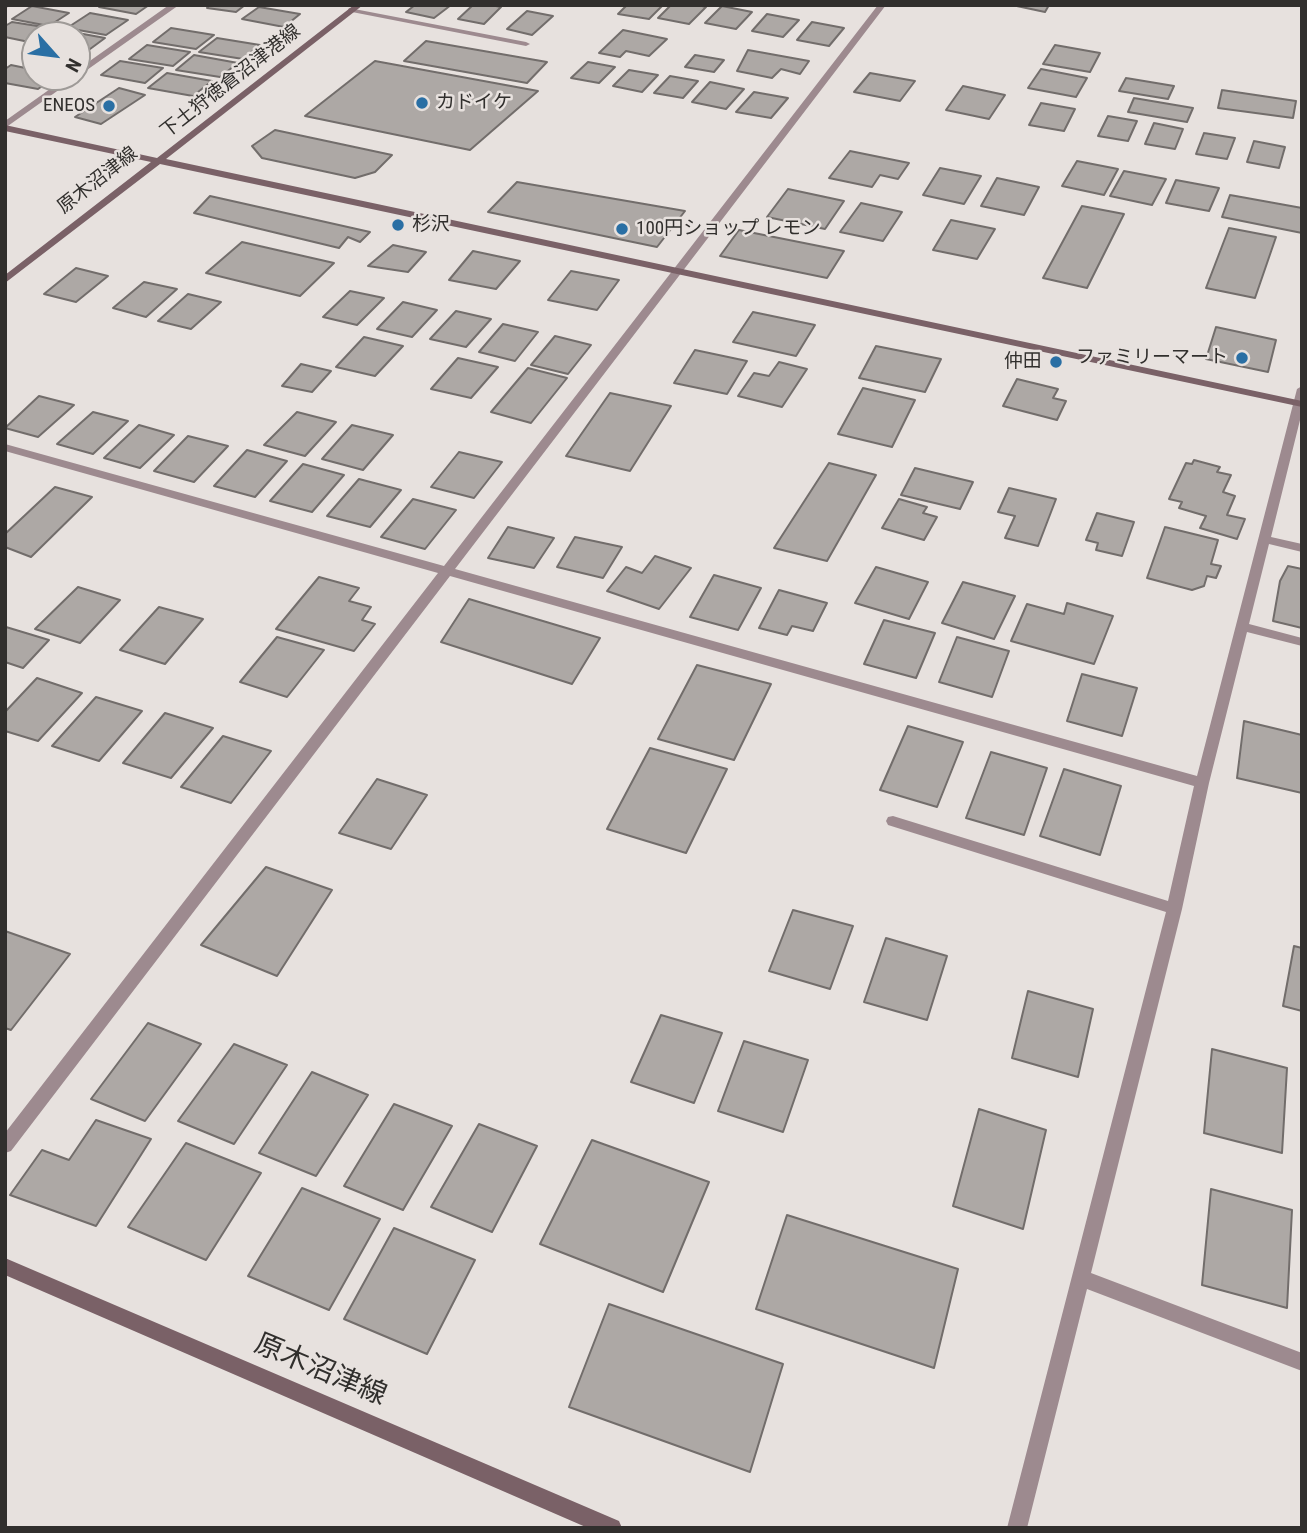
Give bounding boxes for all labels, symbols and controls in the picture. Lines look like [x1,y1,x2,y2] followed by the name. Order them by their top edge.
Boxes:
[157,20,305,144] street label: 下土狩徳倉沼津港線
[21,21,91,91] north arrow
[60,55,86,76] text: N
[436,92,512,114] place label: カドイケ
[43,95,95,117] place label: ENEOS
[414,95,430,111] marker: カドイケ
[101,98,117,114] marker: ENEOS
[54,143,142,219] street label: 原木沼津線
[412,214,450,236] place label: 杉沢
[390,217,406,233] marker: 杉沢
[636,218,820,240] place label: 100円ショップ レモン
[614,221,630,237] marker: 100円ショップ レモン
[1076,347,1228,369] place label: ファミリーマート
[1234,350,1250,366] marker: ファミリーマート
[1004,351,1042,373] place label: 仲田
[1048,354,1064,370] marker: 仲田
[249,1328,391,1414] street label: 原木沼津線

